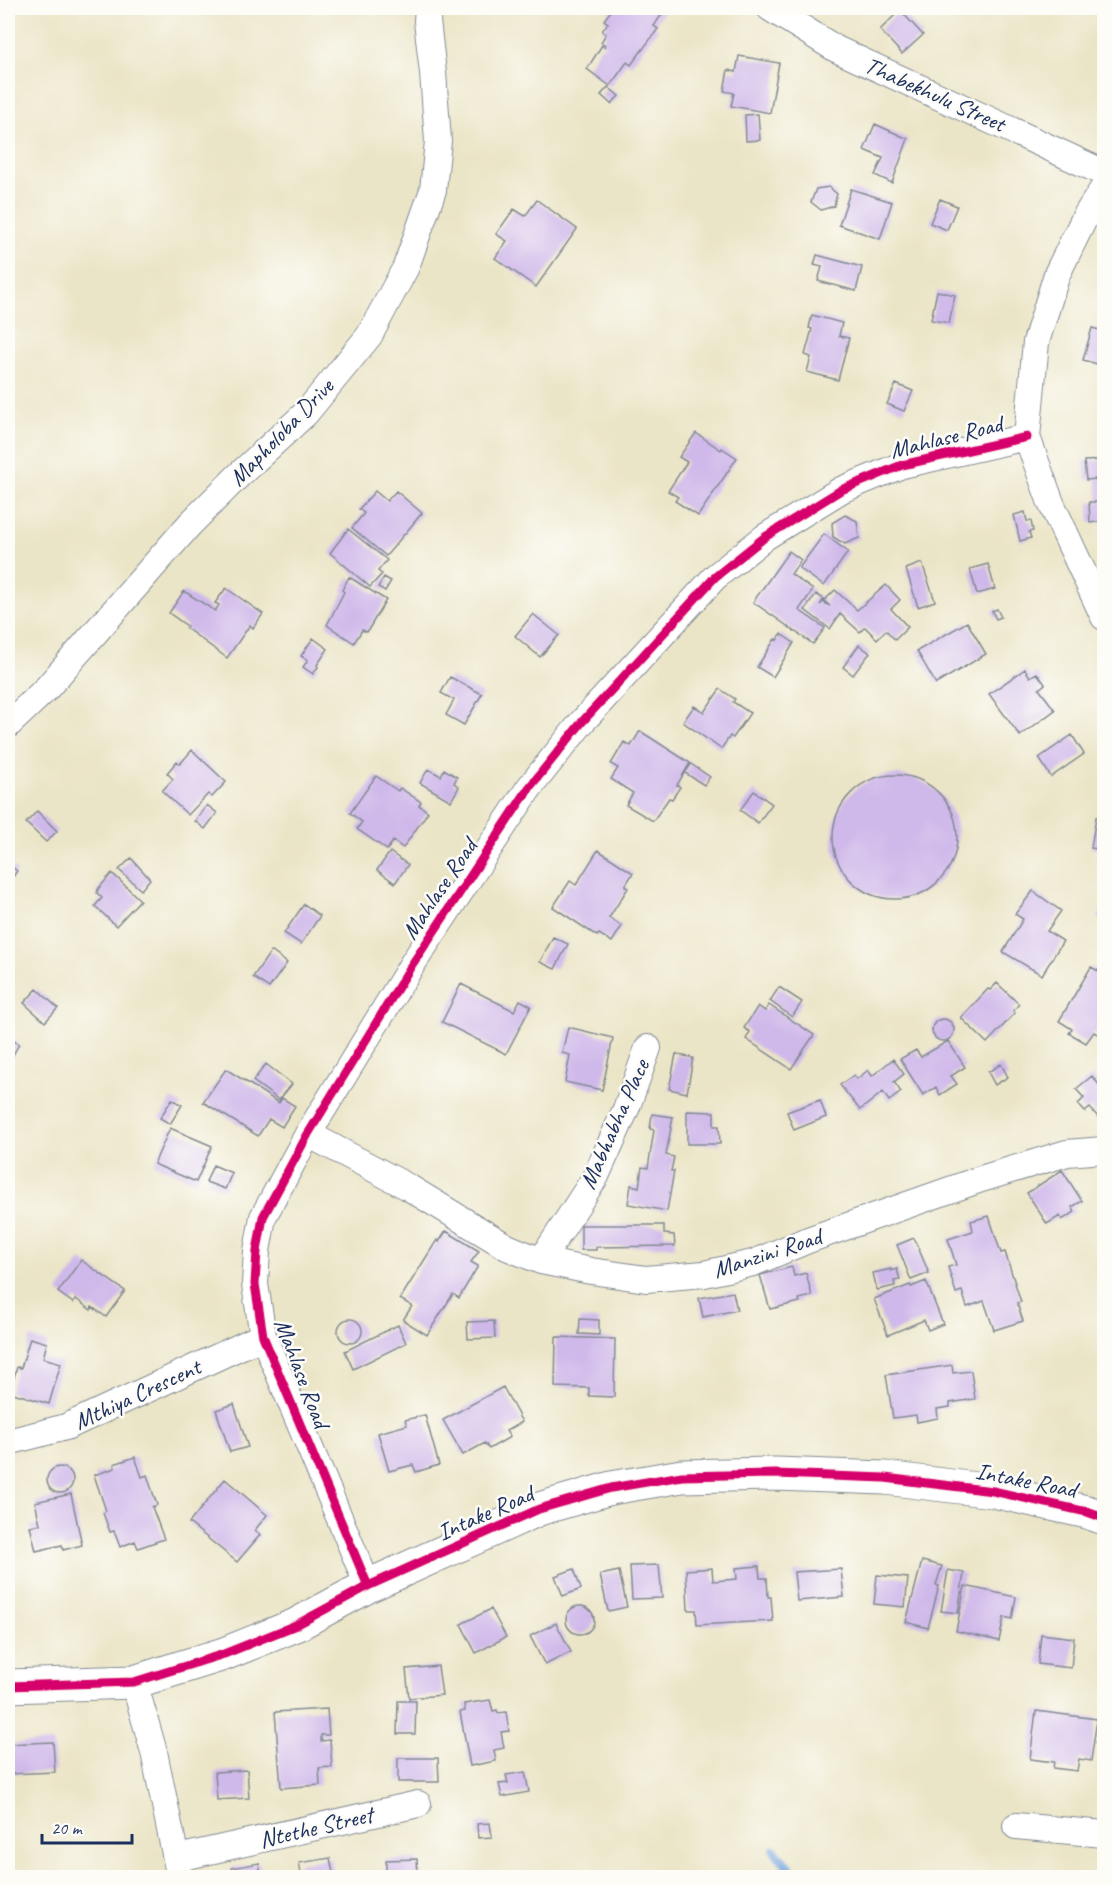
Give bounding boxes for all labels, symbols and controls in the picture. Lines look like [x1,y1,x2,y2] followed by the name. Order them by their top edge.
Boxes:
[860,50,1012,139] street label: Thabekhulu Street
[222,370,341,492] street label: Mapholoba Drive
[887,408,1009,465] street label: Mahlase Road
[395,830,485,945] street label: Mahlase Road
[572,1053,657,1193] street label: Mabhabha Place
[709,1220,828,1285] street label: Manzini Road
[267,1314,338,1435] street label: Mahlase Road
[69,1351,207,1436] street label: Mthiya Crescent
[973,1456,1082,1505] street label: Intake Road
[432,1477,541,1547] street label: Intake Road
[256,1799,379,1855] street label: Ntethe Street
[42,1807,132,1845] scale bar
[51,1817,84,1839] text: 20 m

